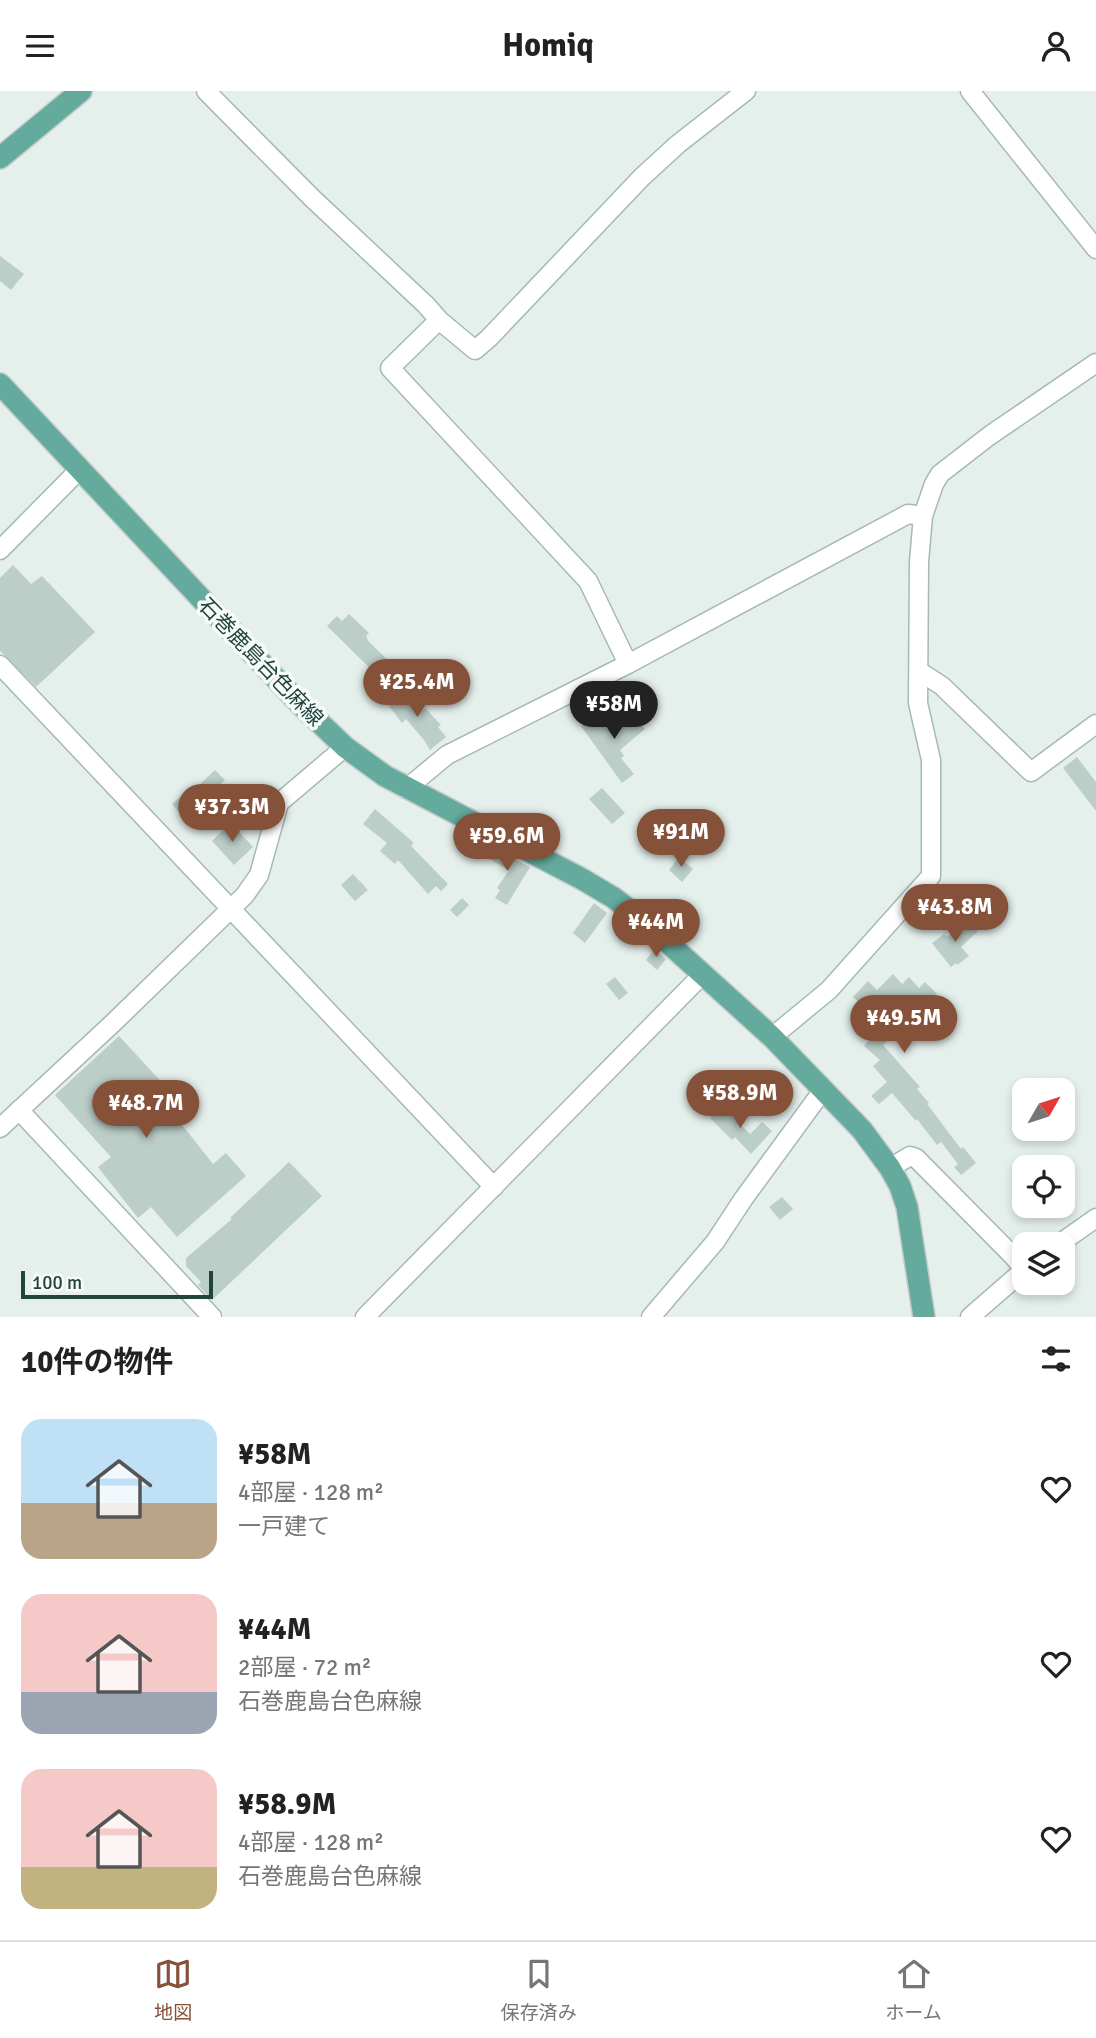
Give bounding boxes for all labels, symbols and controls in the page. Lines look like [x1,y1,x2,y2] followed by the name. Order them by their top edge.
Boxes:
[502,26,594,65] text: Homiq
[21,27,59,65] icon: menu
[1037,27,1075,65] icon: person
[193,593,329,731] street label: 石巻鹿島台色麻線
[360,659,474,719] pin: ¥25.4M
[379,667,455,696] text: ¥25.4M
[573,681,655,741] pin: ¥58M
[586,689,642,718] text: ¥58M
[175,785,289,844] pin: ¥37.3M
[194,792,270,821] text: ¥37.3M
[640,809,722,869] pin: ¥91M
[450,813,564,873] pin: ¥59.6M
[653,817,709,846] text: ¥91M
[469,821,545,850] text: ¥59.6M
[898,885,1012,944] pin: ¥43.8M
[917,892,993,921] text: ¥43.8M
[615,899,697,959] pin: ¥44M
[628,907,684,936] text: ¥44M
[847,995,961,1055] pin: ¥49.5M
[866,1003,942,1032] text: ¥49.5M
[683,1070,797,1130] pin: ¥58.9M
[702,1078,778,1107] text: ¥58.9M
[1012,1078,1074,1141] north arrow
[1012,1078,1075,1295] map controls
[89,1081,203,1140] pin: ¥48.7M
[108,1088,184,1117] text: ¥48.7M
[1012,1155,1075,1218] button: locate
[1012,1232,1075,1295] button: layers
[21,1268,214,1300] scale bar
[32,1271,82,1295] text: 100 m
[1037,1340,1075,1378] icon: filters
[21,1344,173,1381] text: 10件の物件
[238,1436,312,1473] text: ¥58M
[77,1447,161,1531] icon: home
[1037,1470,1075,1508] icon: heart
[238,1478,384,1507] text: 4部屋 · 128 m²
[238,1512,330,1541] text: 一戸建て
[238,1611,312,1648] text: ¥44M
[77,1622,161,1706] icon: home
[1037,1645,1075,1683] icon: heart
[238,1653,371,1682] text: 2部屋 · 72 m²
[238,1687,422,1716] text: 石巻鹿島台色麻線
[238,1786,336,1823] text: ¥58.9M
[77,1797,161,1881] icon: home
[1037,1820,1075,1858] icon: heart
[238,1828,384,1857] text: 4部屋 · 128 m²
[238,1862,422,1891] text: 石巻鹿島台色麻線
[154,1955,192,2025] tab: 地図
[501,1955,577,2025] tab: 保存済み
[885,1955,942,2025] tab: ホーム

